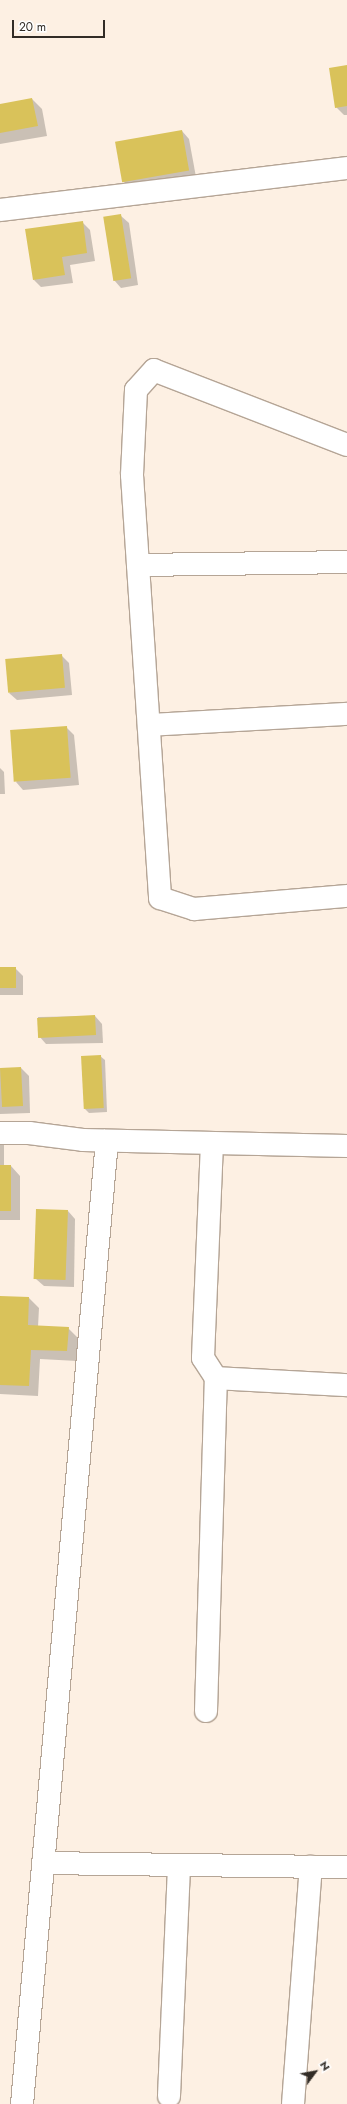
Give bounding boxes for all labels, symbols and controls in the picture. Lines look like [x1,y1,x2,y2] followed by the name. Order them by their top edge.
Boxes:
[14,12,107,38] scale bar
[19,18,46,36] text: 20 m
[295,2052,335,2092] north arrow
[316,2058,334,2074] text: N

